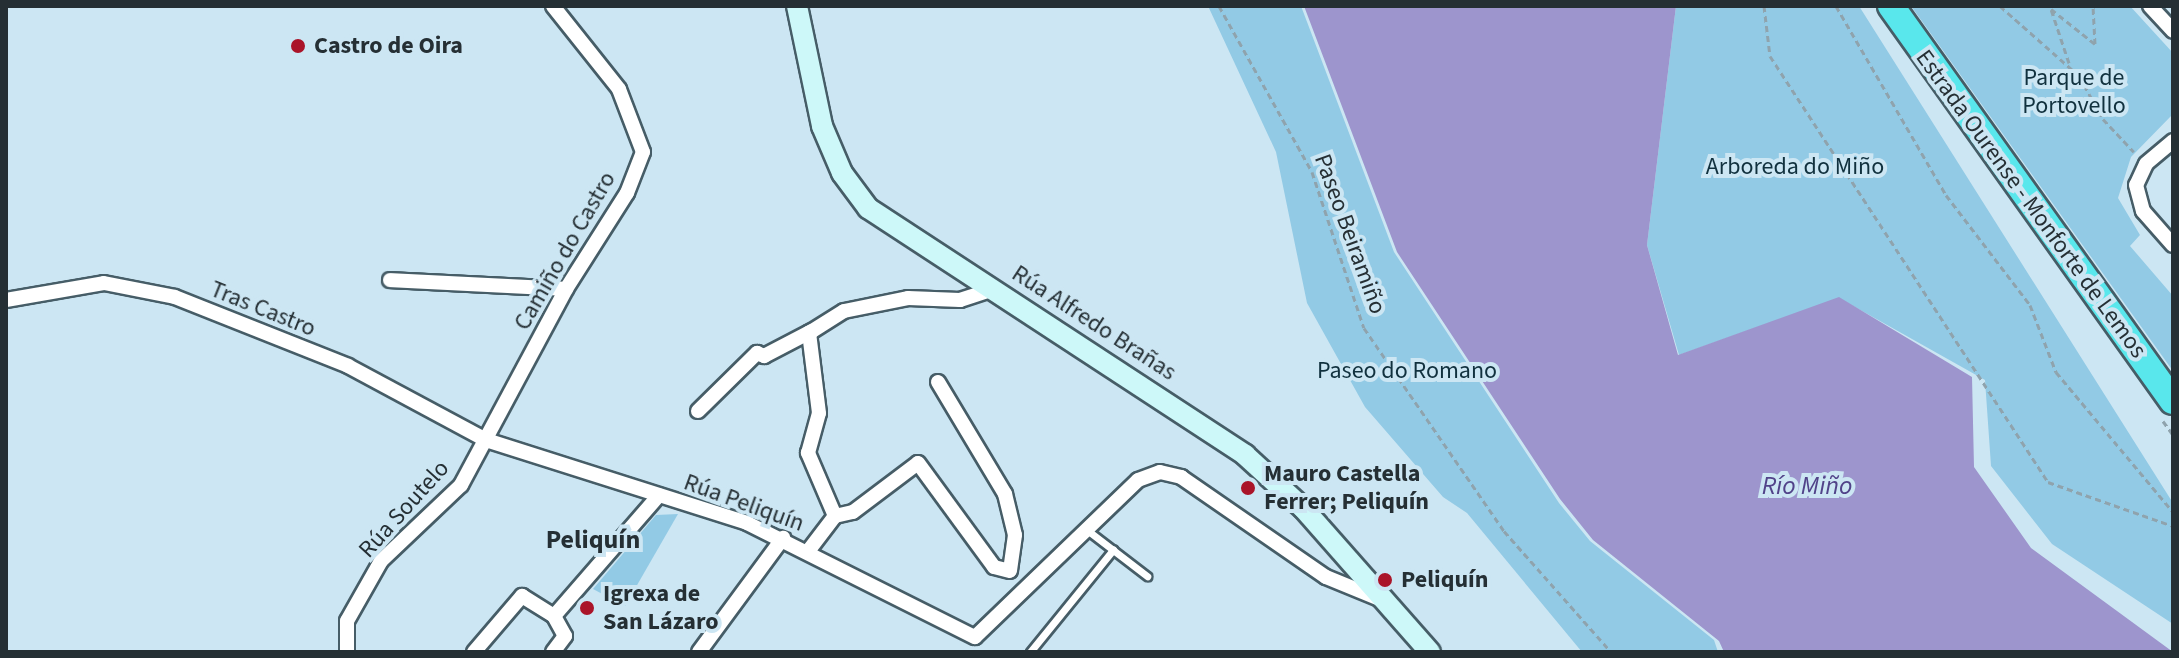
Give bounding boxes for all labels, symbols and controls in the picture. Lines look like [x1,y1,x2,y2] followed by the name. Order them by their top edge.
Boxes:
[314,32,463,60] place label: Castro de Oira
[289,37,307,55] marker: Castro de Oira
[1909,44,2153,364] street label: Estrada Ourense - Monforte de Lemos
[2022,64,2126,120] park label: Parque de Portovello
[1308,150,1392,318] street label: Paseo Beiramiño
[1706,153,1884,181] park label: Arboreda do Miño
[508,167,622,335] street label: Camiño do Castro
[1006,259,1182,387] street label: Rúa Alfredo Brañas
[206,275,320,343] street label: Tras Castro
[1317,357,1497,385] park label: Paseo do Romano
[353,454,455,564] street label: Rúa Soutelo
[1264,460,1429,516] place label: Mauro Castella Ferrer; Peliquín
[680,468,808,538] street label: Rúa Peliquín
[1762,470,1852,502] water label: Río Miño
[1239,479,1257,497] marker: Mauro Castella Ferrer; Peliquín
[546,524,640,556] district label: Peliquín
[1401,566,1488,594] place label: Peliquín
[1376,571,1394,589] marker: Peliquín
[603,580,719,636] place label: Igrexa de San Lázaro
[578,599,596,617] marker: Igrexa de San Lázaro

